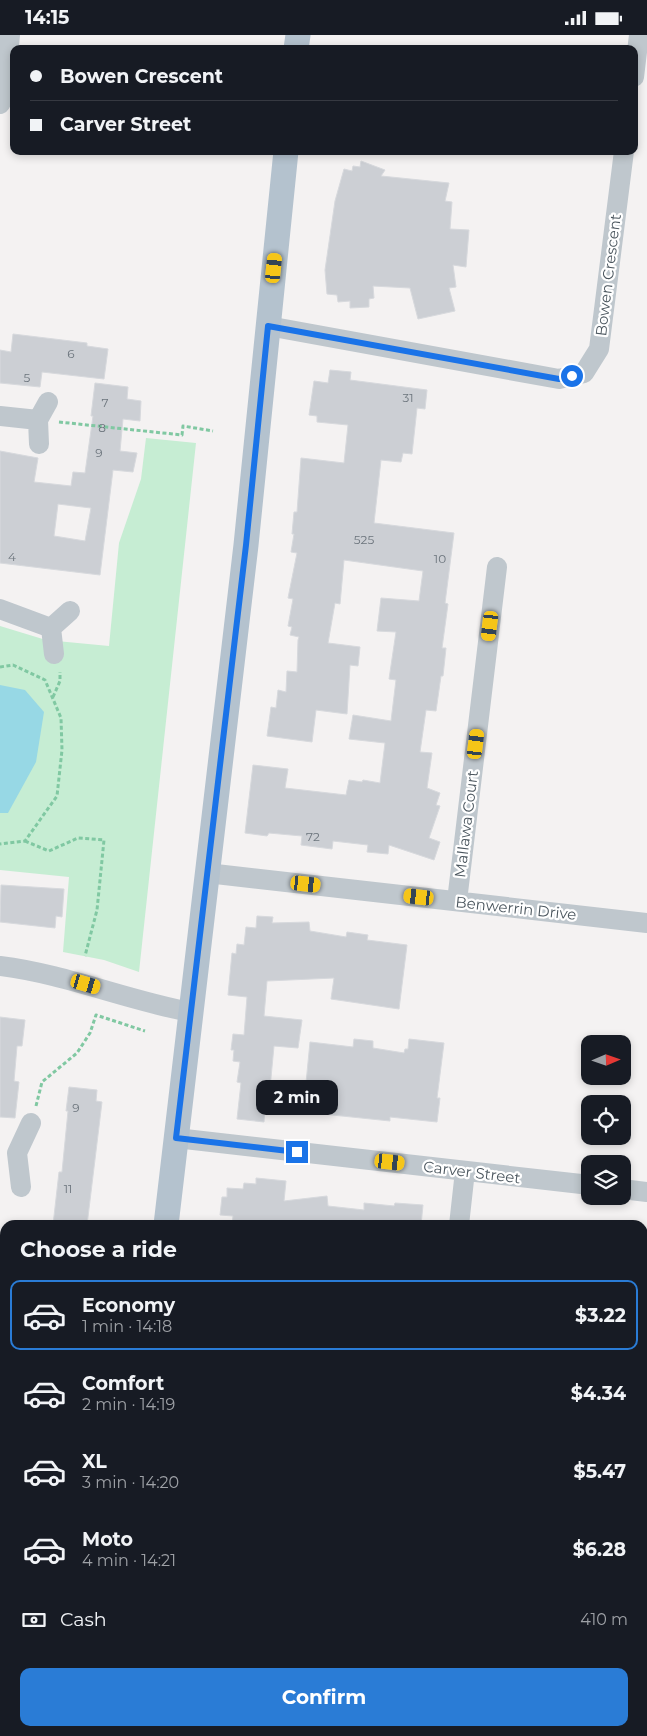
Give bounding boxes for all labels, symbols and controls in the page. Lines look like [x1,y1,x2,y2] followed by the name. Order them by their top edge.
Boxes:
[25,6,69,29] text: 14:15
[60,65,223,88] text: Bowen Crescent
[60,113,191,136] text: Carver Street
[591,213,625,337] street label: Bowen Crescent
[264,252,283,284] car
[67,346,75,361] house number: 6
[561,365,583,387] route start
[24,370,31,385] house number: 5
[402,390,414,405] house number: 31
[101,395,109,410] house number: 7
[98,420,106,435] house number: 8
[95,445,103,460] house number: 9
[354,532,374,547] house number: 525
[8,549,16,564] house number: 4
[434,551,446,566] house number: 10
[480,610,499,642] car
[466,728,485,760] car
[450,769,482,879] street label: Mallawa Court
[306,829,320,844] house number: 72
[290,875,321,893] car
[403,888,434,906] car
[455,892,577,924] street label: Benwerrin Drive
[69,973,102,995] car
[581,1035,631,1085] north arrow
[581,1035,631,1205] map controls
[256,1079,338,1115] callout: 2 min
[274,1088,320,1107] text: 2 min
[581,1095,631,1145] button: locate
[72,1100,80,1115] house number: 9
[286,1141,308,1163] route end
[374,1153,405,1171] car
[581,1155,631,1205] button: layers
[422,1157,522,1187] street label: Carver Street
[64,1181,72,1196] house number: 11
[20,1236,177,1263] text: Choose a ride
[22,1293,67,1338] icon: car
[82,1294,175,1317] text: Economy
[575,1304,626,1327] text: $3.22
[82,1317,172,1336] text: 1 min · 14:18
[22,1371,67,1416] icon: car
[82,1372,164,1395] text: Comfort
[571,1382,626,1405] text: $4.34
[82,1395,175,1414] text: 2 min · 14:19
[22,1449,67,1494] icon: car
[82,1450,107,1473] text: XL
[574,1460,626,1483] text: $5.47
[82,1473,179,1492] text: 3 min · 14:20
[22,1527,67,1572] icon: car
[82,1528,133,1551] text: Moto
[573,1538,626,1561] text: $6.28
[82,1551,176,1570] text: 4 min · 14:21
[20,1606,48,1634] icon: cash
[60,1608,107,1631] text: Cash
[580,1610,628,1629] text: 410 m
[20,1668,628,1726] button: Confirm

